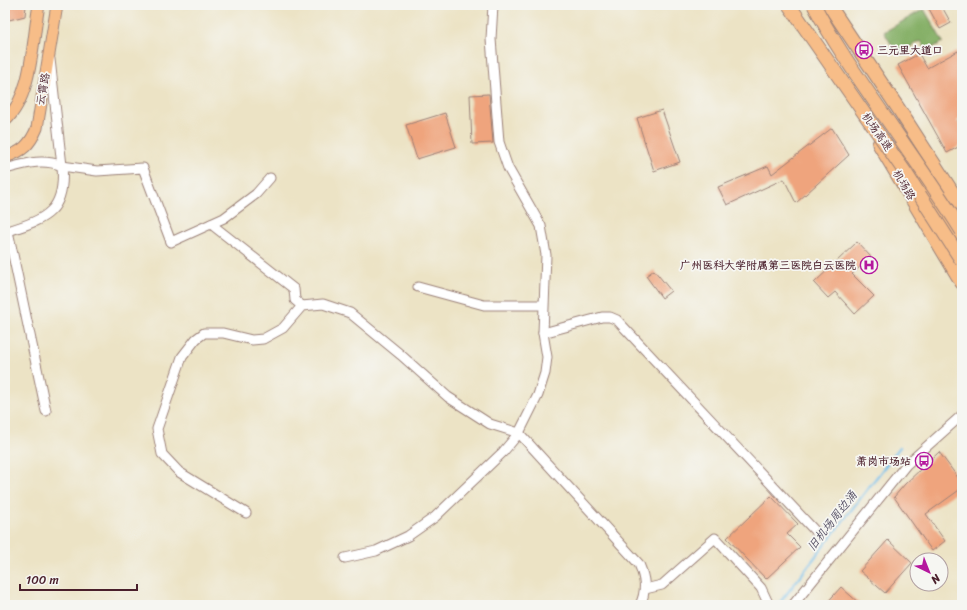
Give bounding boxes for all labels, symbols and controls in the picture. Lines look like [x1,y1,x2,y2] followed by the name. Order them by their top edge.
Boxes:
[854,40,874,60] bus stop icon: 三元里大道口
[877,41,943,60] place label: 三元里大道口
[31,71,55,107] street label: 云霄路
[857,109,897,155] street label: 机场高速
[887,166,921,204] street label: 机场路
[859,255,879,275] hospital icon: 广州医科大学附属第三医院白云医院
[680,256,856,275] place label: 广州医科大学附属第三医院白云医院
[914,451,934,471] bus stop icon: 萧岗市场站
[856,452,911,471] place label: 萧岗市场站
[801,485,863,556] water label: 旧机场周边涌
[909,552,949,592] north arrow
[20,566,137,592] scale bar
[26,569,59,591] text: 100 m
[926,569,945,589] text: N

